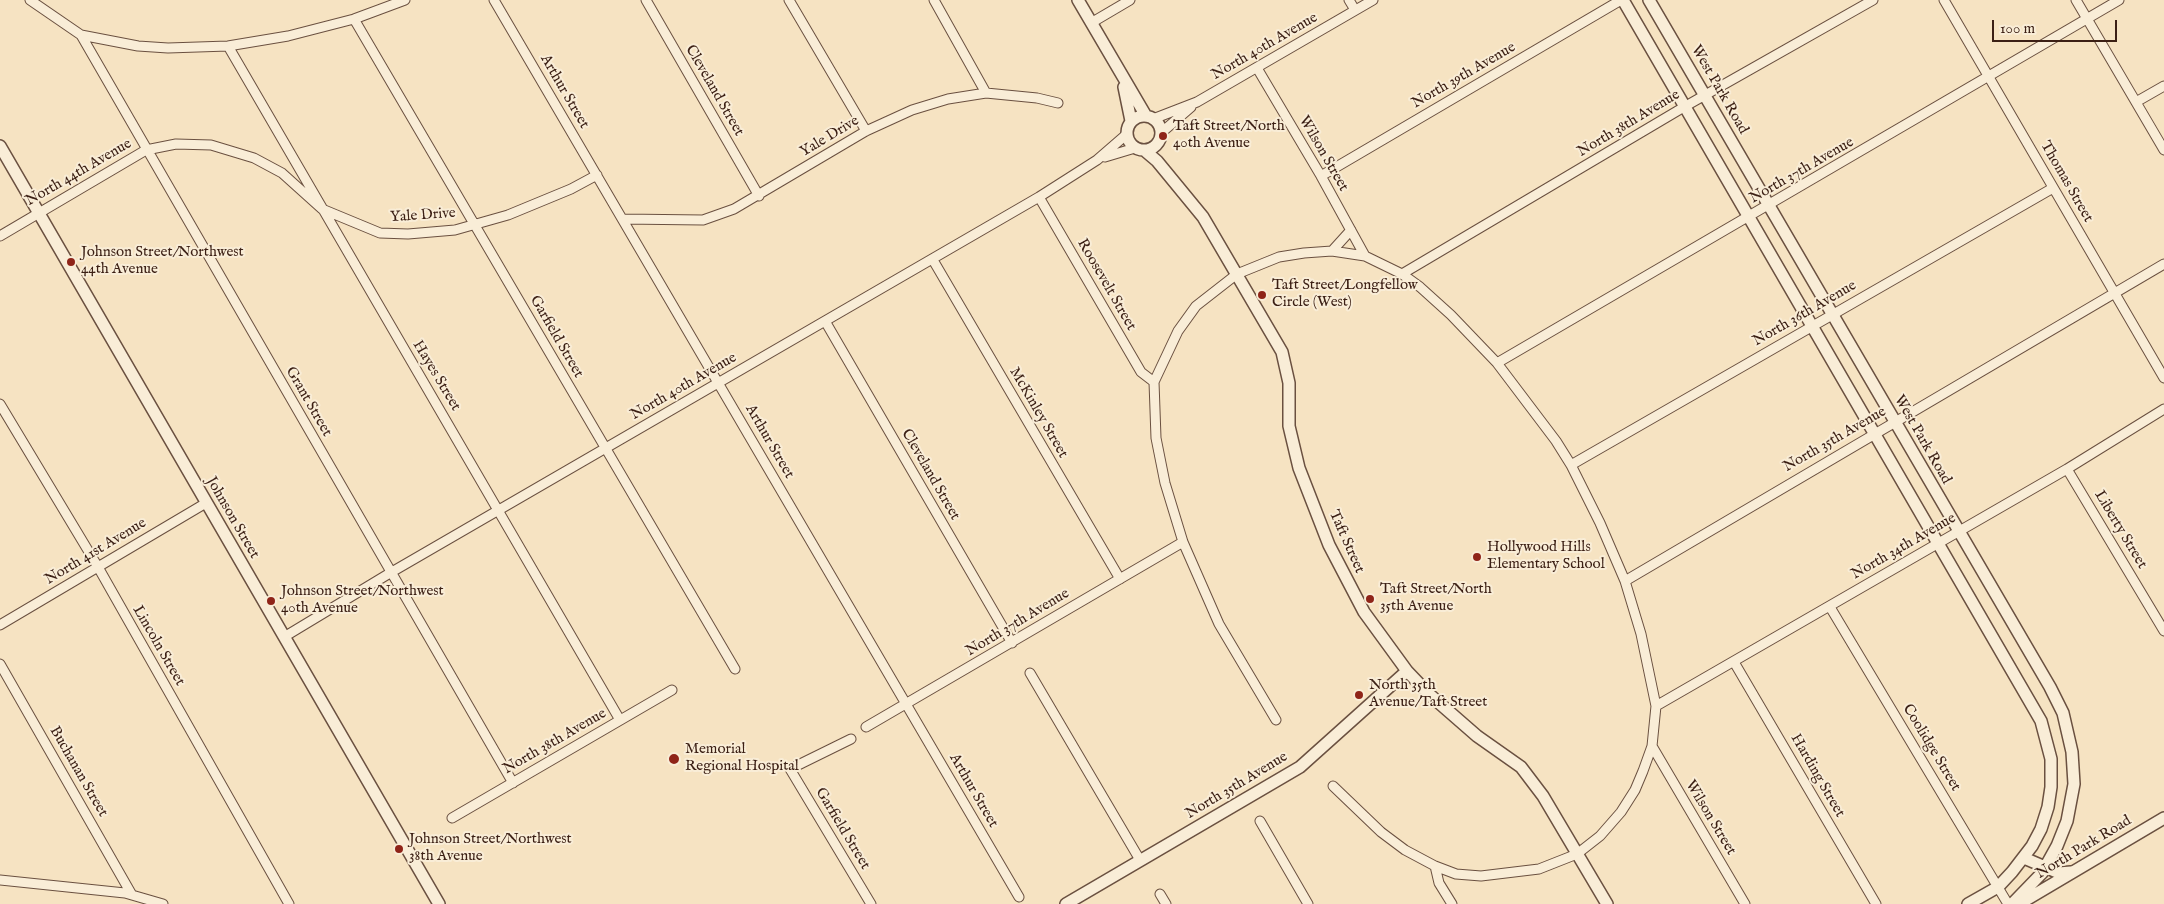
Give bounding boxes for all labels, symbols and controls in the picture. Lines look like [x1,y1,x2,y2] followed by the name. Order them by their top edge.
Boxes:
[1209,9,1321,85] street label: North 40th Avenue
[1994,10,2119,42] scale bar
[2000,19,2035,38] text: 100 m
[1409,39,1519,113] street label: North 39th Avenue
[681,42,747,140] street label: Cleveland Street
[1686,42,1752,138] street label: West Park Road
[536,52,592,132] street label: Arthur Street
[1575,86,1683,162] street label: North 38th Avenue
[797,112,863,162] street label: Yale Drive
[1294,113,1352,195] street label: Wilson Street
[1173,118,1285,153] place label: Taft Street/North 40th Avenue
[1157,130,1169,142] marker: Taft Street/North 40th Avenue
[1747,134,1857,208] street label: North 37th Avenue
[23,135,135,211] street label: North 44th Avenue
[2035,138,2097,226] street label: Thomas Street
[390,205,456,227] street label: Yale Drive
[1072,236,1140,334] street label: Roosevelt Street
[81,244,244,279] place label: Johnson Street/Northwest 44th Avenue
[65,256,77,268] marker: Johnson Street/Northwest 44th Avenue
[1272,277,1418,312] place label: Taft Street/Longfellow Circle (West)
[1750,277,1860,351] street label: North 36th Avenue
[1256,289,1268,301] marker: Taft Street/Longfellow Circle (West)
[525,293,587,381] street label: Garfield Street
[408,337,464,415] street label: Hayes Street
[628,349,740,425] street label: North 40th Avenue
[281,364,335,440] street label: Grant Street
[1005,364,1071,462] street label: McKinley Street
[1889,392,1955,488] street label: West Park Road
[741,402,797,482] street label: Arthur Street
[1780,403,1890,477] street label: North 35th Avenue
[897,426,963,524] street label: Cleveland Street
[201,474,263,562] street label: Johnson Street
[2090,488,2150,572] street label: Liberty Street
[1324,508,1368,576] street label: Taft Street
[1849,510,1959,584] street label: North 34th Avenue
[42,515,150,589] street label: North 41st Avenue
[1487,539,1605,574] place label: Hollywood Hills Elementary School
[1471,551,1483,563] marker: Hollywood Hills Elementary School
[1380,581,1492,616] place label: Taft Street/North 35th Avenue
[281,583,444,618] place label: Johnson Street/Northwest 40th Avenue
[963,585,1073,661] street label: North 37th Avenue
[1364,593,1376,605] marker: Taft Street/North 35th Avenue
[265,595,277,607] marker: Johnson Street/Northwest 40th Avenue
[128,603,188,689] street label: Lincoln Street
[1369,677,1487,712] place label: North 35th Avenue/Taft Street
[1353,689,1365,701] marker: North 35th Avenue/Taft Street
[1898,701,1964,795] street label: Coolidge Street
[500,705,610,779] street label: North 38th Avenue
[45,724,111,820] street label: Buchanan Street
[1786,731,1848,821] street label: Harding Street
[685,741,799,776] place label: Memorial Regional Hospital
[1183,748,1291,824] street label: North 35th Avenue
[945,751,1001,831] street label: Arthur Street
[667,752,681,766] marker: Memorial Regional Hospital
[1681,777,1739,859] street label: Wilson Street
[811,785,873,873] street label: Garfield Street
[2033,812,2135,884] street label: North Park Road
[409,831,572,866] place label: Johnson Street/Northwest 38th Avenue
[393,843,405,855] marker: Johnson Street/Northwest 38th Avenue

